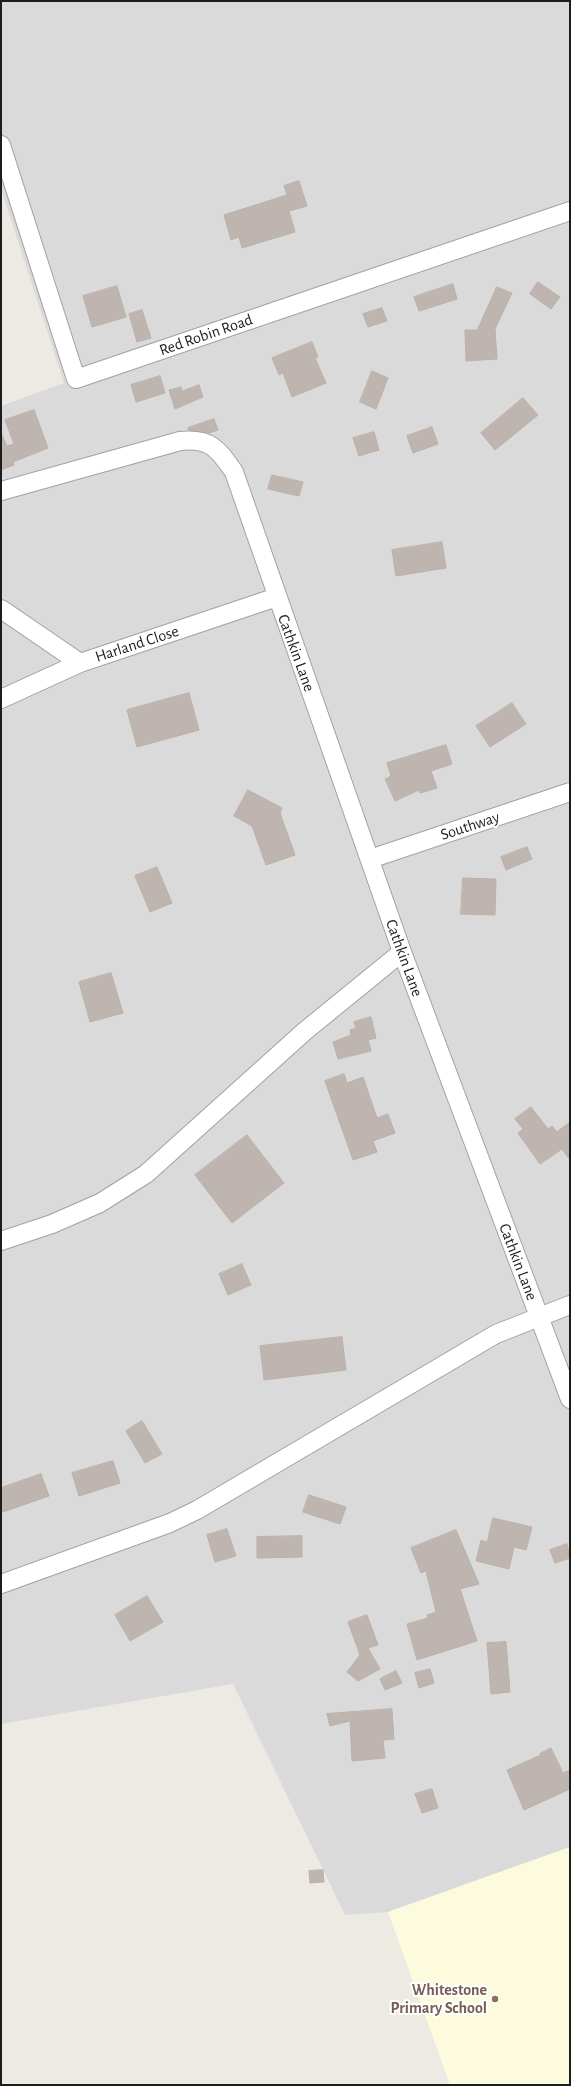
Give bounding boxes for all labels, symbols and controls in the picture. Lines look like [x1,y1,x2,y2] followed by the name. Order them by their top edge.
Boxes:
[157,310,255,360] street label: Red Robin Road
[273,612,319,694] street label: Cathkin Lane
[93,621,181,667] street label: Harland Close
[438,807,502,845] street label: Southway
[381,917,427,999] street label: Cathkin Lane
[495,1221,541,1303] street label: Cathkin Lane
[390,1980,487,2018] place label: Whitestone Primary School
[490,1994,500,2004] marker: Whitestone Primary School

